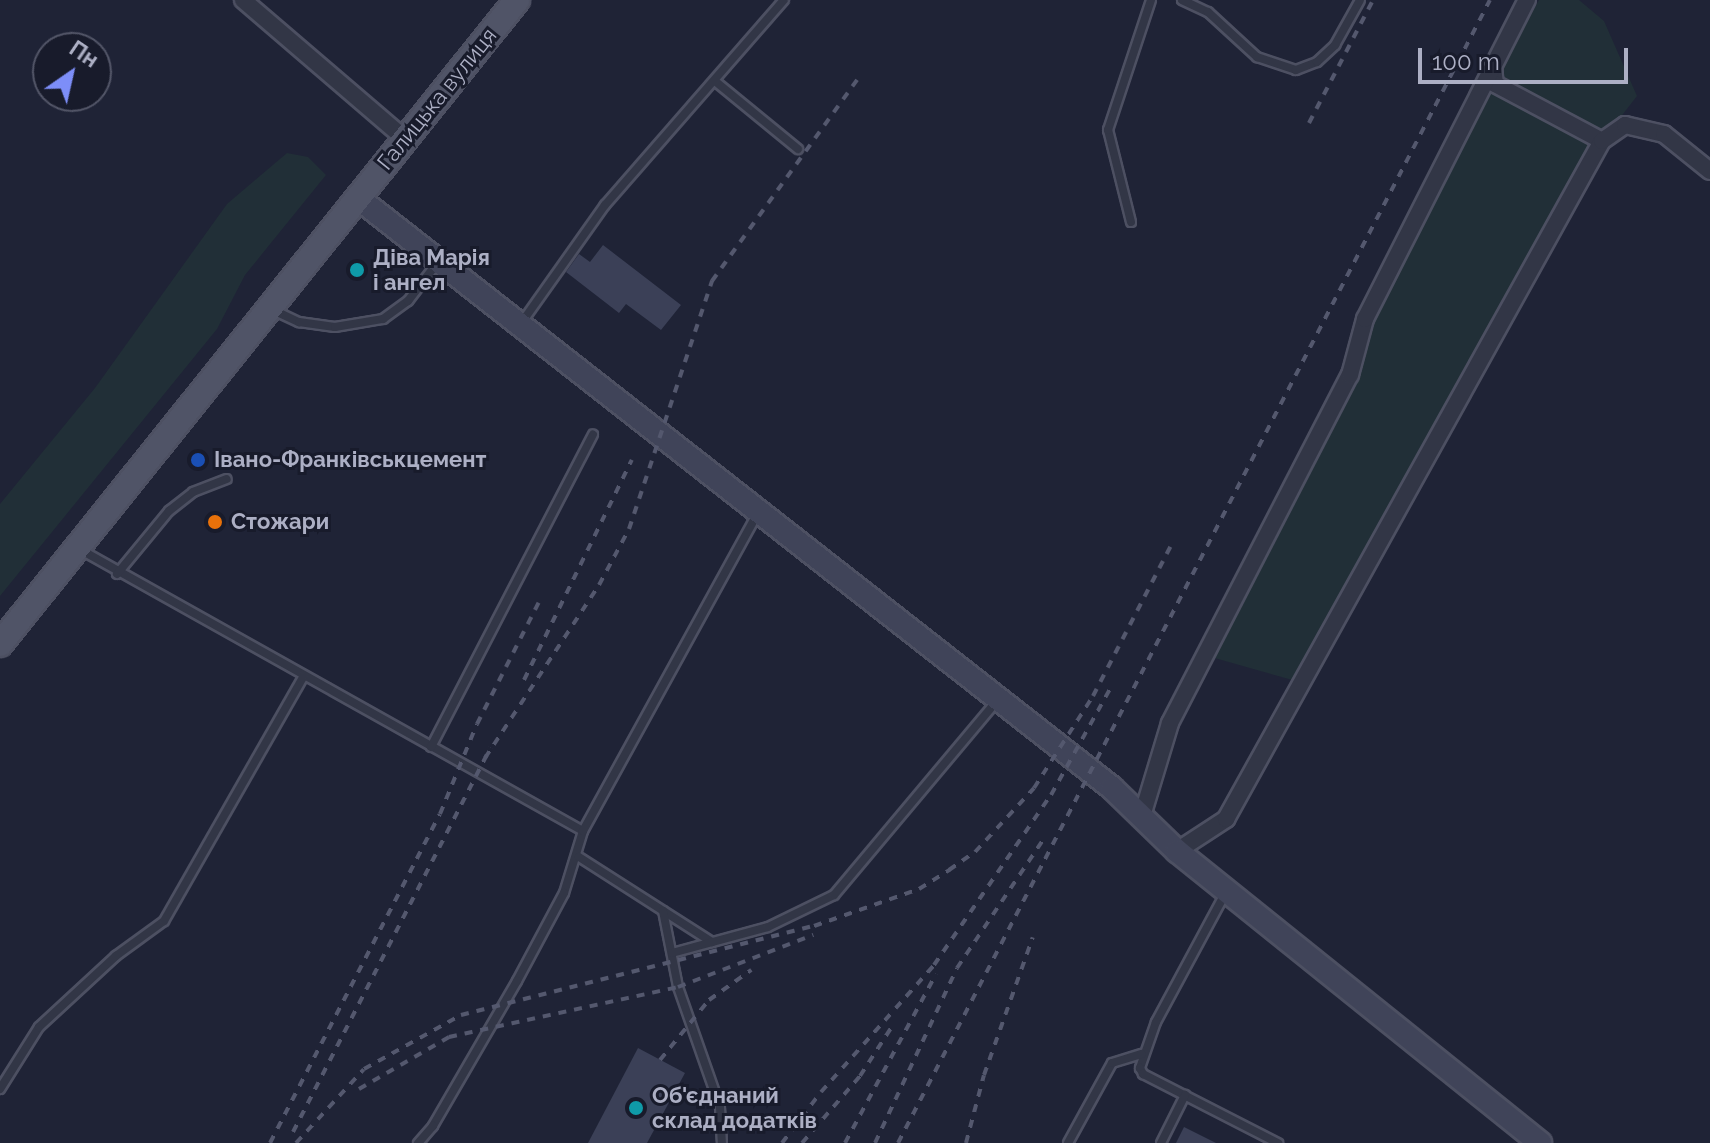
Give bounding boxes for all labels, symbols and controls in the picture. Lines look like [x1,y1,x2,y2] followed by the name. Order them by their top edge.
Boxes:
[372,23,502,175] street label: Галицька вулиця
[32,32,112,112] north arrow
[1422,32,1632,82] scale bar
[65,35,104,73] text: Пн
[1432,47,1500,76] text: 100 m
[373,244,490,296] place label: Діва Марія і ангел
[348,261,366,279] marker: Діва Марія і ангел
[214,447,486,473] place label: Івано-Франківськцемент
[189,451,207,469] marker: Івано-Франківськцемент
[231,509,329,535] place label: Стожари
[206,513,224,531] marker: Стожари
[652,1082,817,1134] place label: Об'єднаний склад додатків
[627,1099,645,1117] marker: Об'єднаний склад додатків

